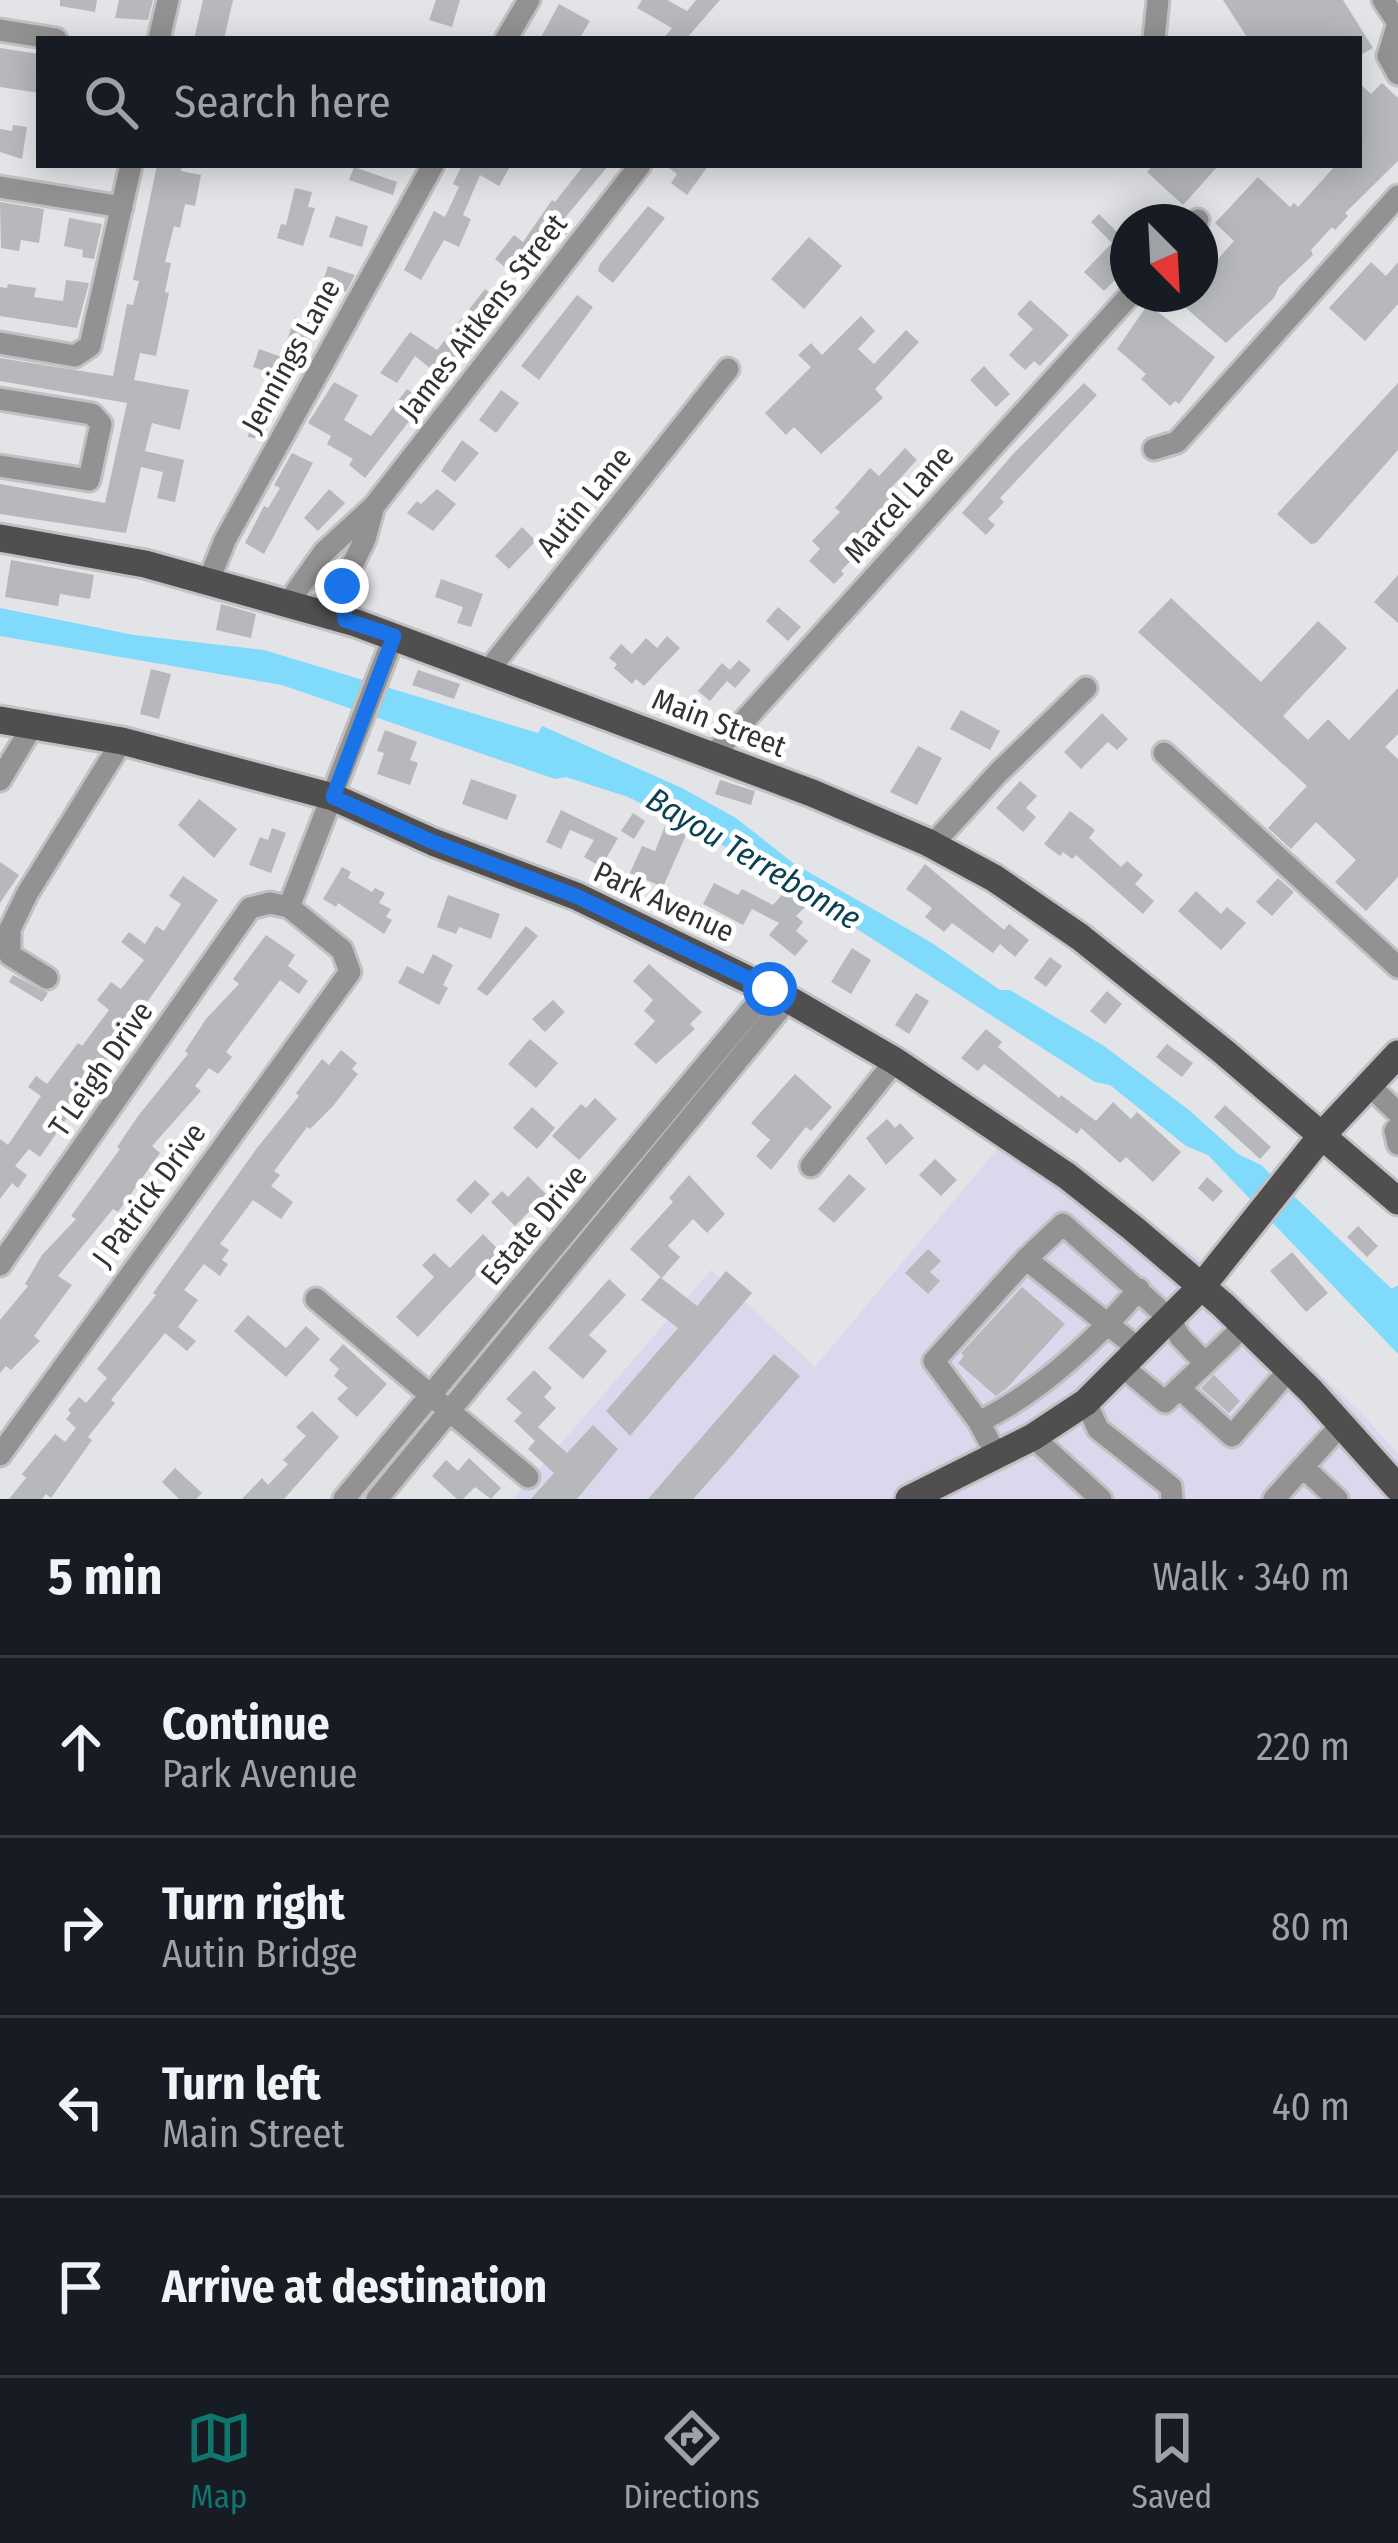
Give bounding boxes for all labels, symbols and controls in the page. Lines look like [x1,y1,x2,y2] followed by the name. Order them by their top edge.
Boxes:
[36,36,1362,168] search box
[78,69,144,135] icon: search
[174,75,391,129] text: Search here
[1110,204,1218,312] north arrow
[391,207,575,427] street label: James Aitkens Street
[234,273,348,439] street label: Jennings Lane
[837,438,961,570] street label: Marcel Lane
[529,440,639,564] street label: Autin Lane
[315,559,369,613] route end
[647,681,791,765] street label: Main Street
[639,779,868,939] water label: Bayou Terrebonne
[588,854,740,950] street label: Park Avenue
[743,962,797,1016] route start
[41,995,161,1143] street label: T Leigh Drive
[85,1116,213,1274] street label: J Patrick Drive
[473,1158,595,1292] street label: Estate Drive
[48,1546,163,1608] text: 5 min
[1152,1554,1350,1600] text: Walk · 340 m
[162,1697,330,1751] text: Continue
[48,1714,114,1780] icon: ahead
[1256,1724,1350,1770] text: 220 m
[162,1751,358,1797] text: Park Avenue
[162,1877,345,1931] text: Turn right
[48,1894,114,1960] icon: right
[1271,1904,1350,1950] text: 80 m
[162,1931,358,1977] text: Autin Bridge
[162,2057,321,2111] text: Turn left
[48,2074,114,2140] icon: left
[1272,2084,1350,2130] text: 40 m
[162,2111,344,2157] text: Main Street
[48,2254,114,2320] icon: arrive
[162,2260,547,2314] text: Arrive at destination
[186,2405,252,2517] tab: Map
[623,2405,760,2517] tab: Directions
[1132,2405,1212,2517] tab: Saved

